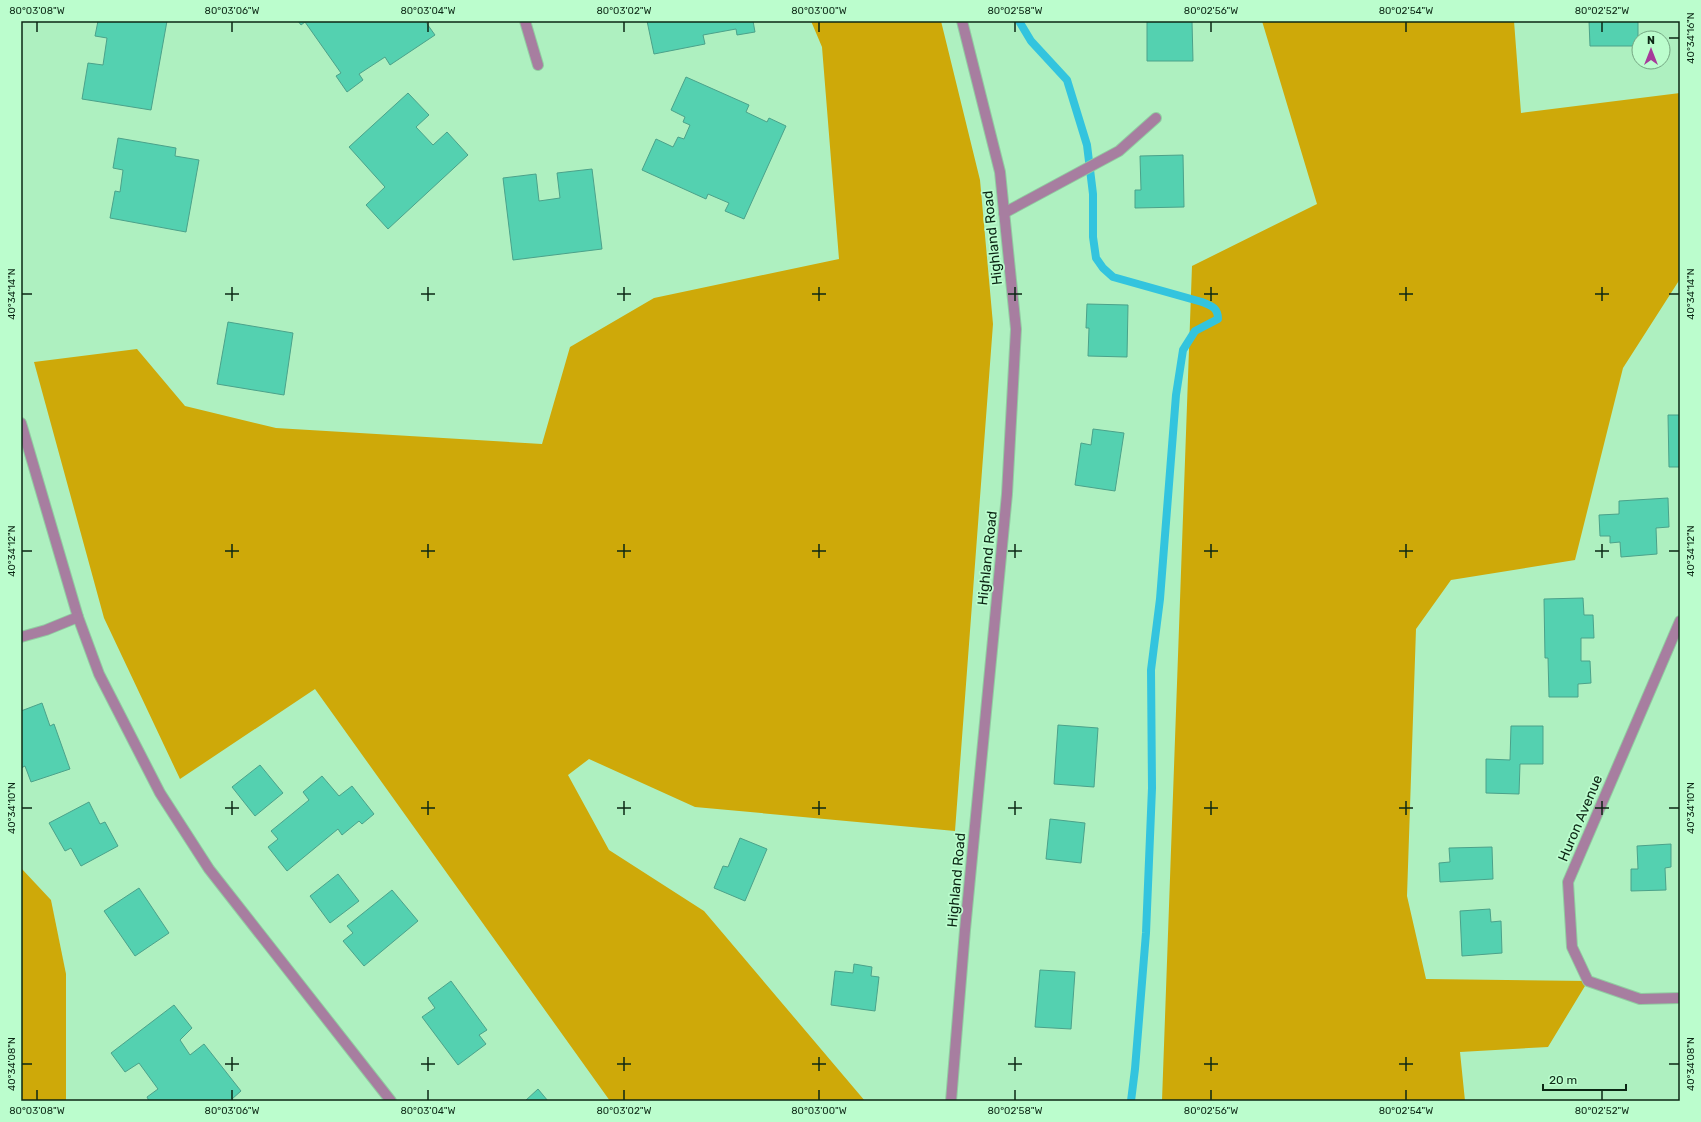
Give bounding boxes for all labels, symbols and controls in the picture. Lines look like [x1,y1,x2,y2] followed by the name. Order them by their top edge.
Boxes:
[9,5,65,17] text: 80°03'08"W
[205,5,259,17] text: 80°03'06"W
[400,5,456,17] text: 80°03'04"W
[596,5,652,17] text: 80°03'02"W
[791,5,847,17] text: 80°03'00"W
[987,5,1043,17] text: 80°02'58"W
[1184,5,1238,17] text: 80°02'56"W
[1379,5,1433,17] text: 80°02'54"W
[1575,5,1629,17] text: 80°02'52"W
[1685,12,1697,64] text: 40°34'16"N
[1631,30,1671,70] north arrow
[1647,34,1655,47] text: N
[979,190,1006,286] street label: Highland Road
[6,268,18,320] text: 40°34'14"N
[1685,268,1697,320] text: 40°34'14"N
[974,510,1001,606] street label: Highland Road
[6,525,18,577] text: 40°34'12"N
[1685,525,1697,577] text: 40°34'12"N
[1555,772,1606,864] street label: Huron Avenue
[6,782,18,834] text: 40°34'10"N
[1685,782,1697,834] text: 40°34'10"N
[944,832,969,928] street label: Highland Road
[6,1037,18,1091] text: 40°34'08"N
[1685,1037,1697,1091] text: 40°34'08"N
[1543,1066,1626,1092] scale bar
[1549,1073,1577,1087] text: 20 m
[9,1105,65,1117] text: 80°03'08"W
[205,1105,259,1117] text: 80°03'06"W
[400,1105,456,1117] text: 80°03'04"W
[596,1105,652,1117] text: 80°03'02"W
[791,1105,847,1117] text: 80°03'00"W
[987,1105,1043,1117] text: 80°02'58"W
[1184,1105,1238,1117] text: 80°02'56"W
[1379,1105,1433,1117] text: 80°02'54"W
[1575,1105,1629,1117] text: 80°02'52"W

